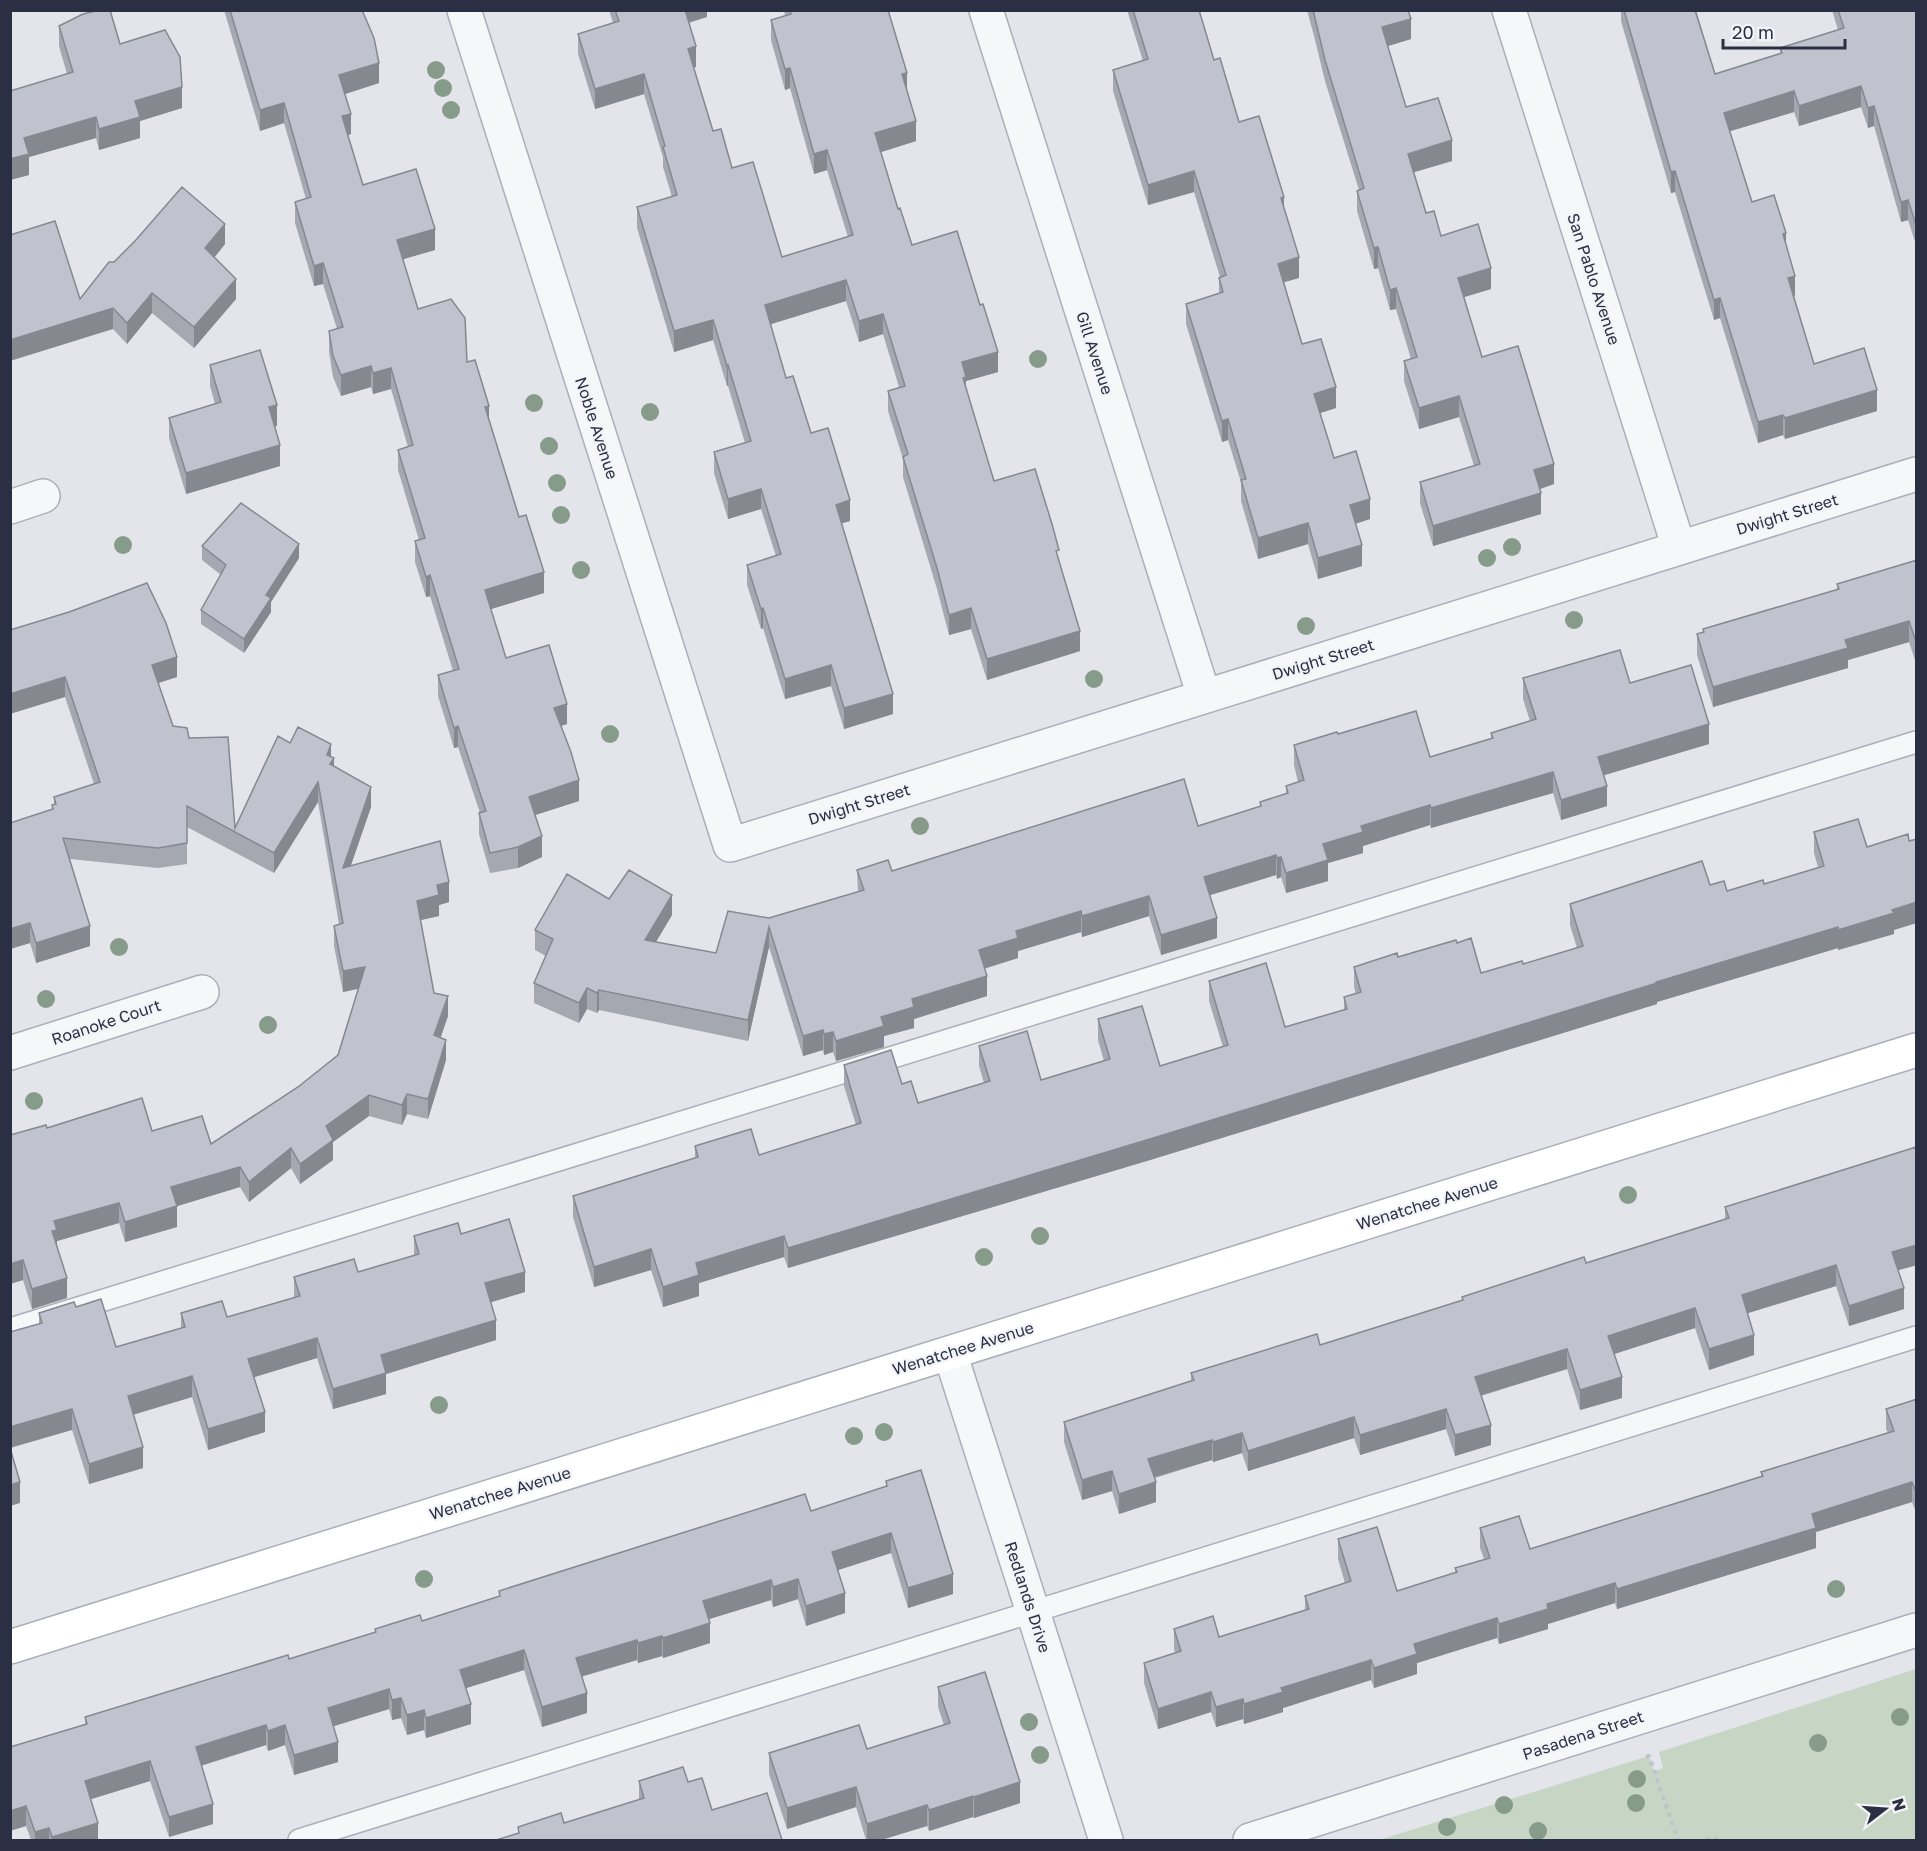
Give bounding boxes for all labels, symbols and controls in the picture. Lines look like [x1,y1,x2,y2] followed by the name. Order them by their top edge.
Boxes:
[1723,12,1844,50] scale bar
[1732,21,1774,43] text: 20 m
[1563,211,1625,347] street label: San Pablo Avenue
[1072,309,1118,397] street label: Gill Avenue
[571,374,623,482] street label: Noble Avenue
[1734,489,1840,539] street label: Dwight Street
[1270,634,1376,684] street label: Dwight Street
[806,779,912,829] street label: Dwight Street
[49,995,163,1049] street label: Roanoke Court
[1354,1172,1500,1234] street label: Wenatchee Avenue
[890,1317,1036,1379] street label: Wenatchee Avenue
[427,1462,573,1524] street label: Wenatchee Avenue
[1001,1539,1055,1655] street label: Redlands Drive
[1520,1706,1646,1764] street label: Pasadena Street
[1855,1779,1915,1839] north arrow
[1888,1796,1911,1813] text: N

